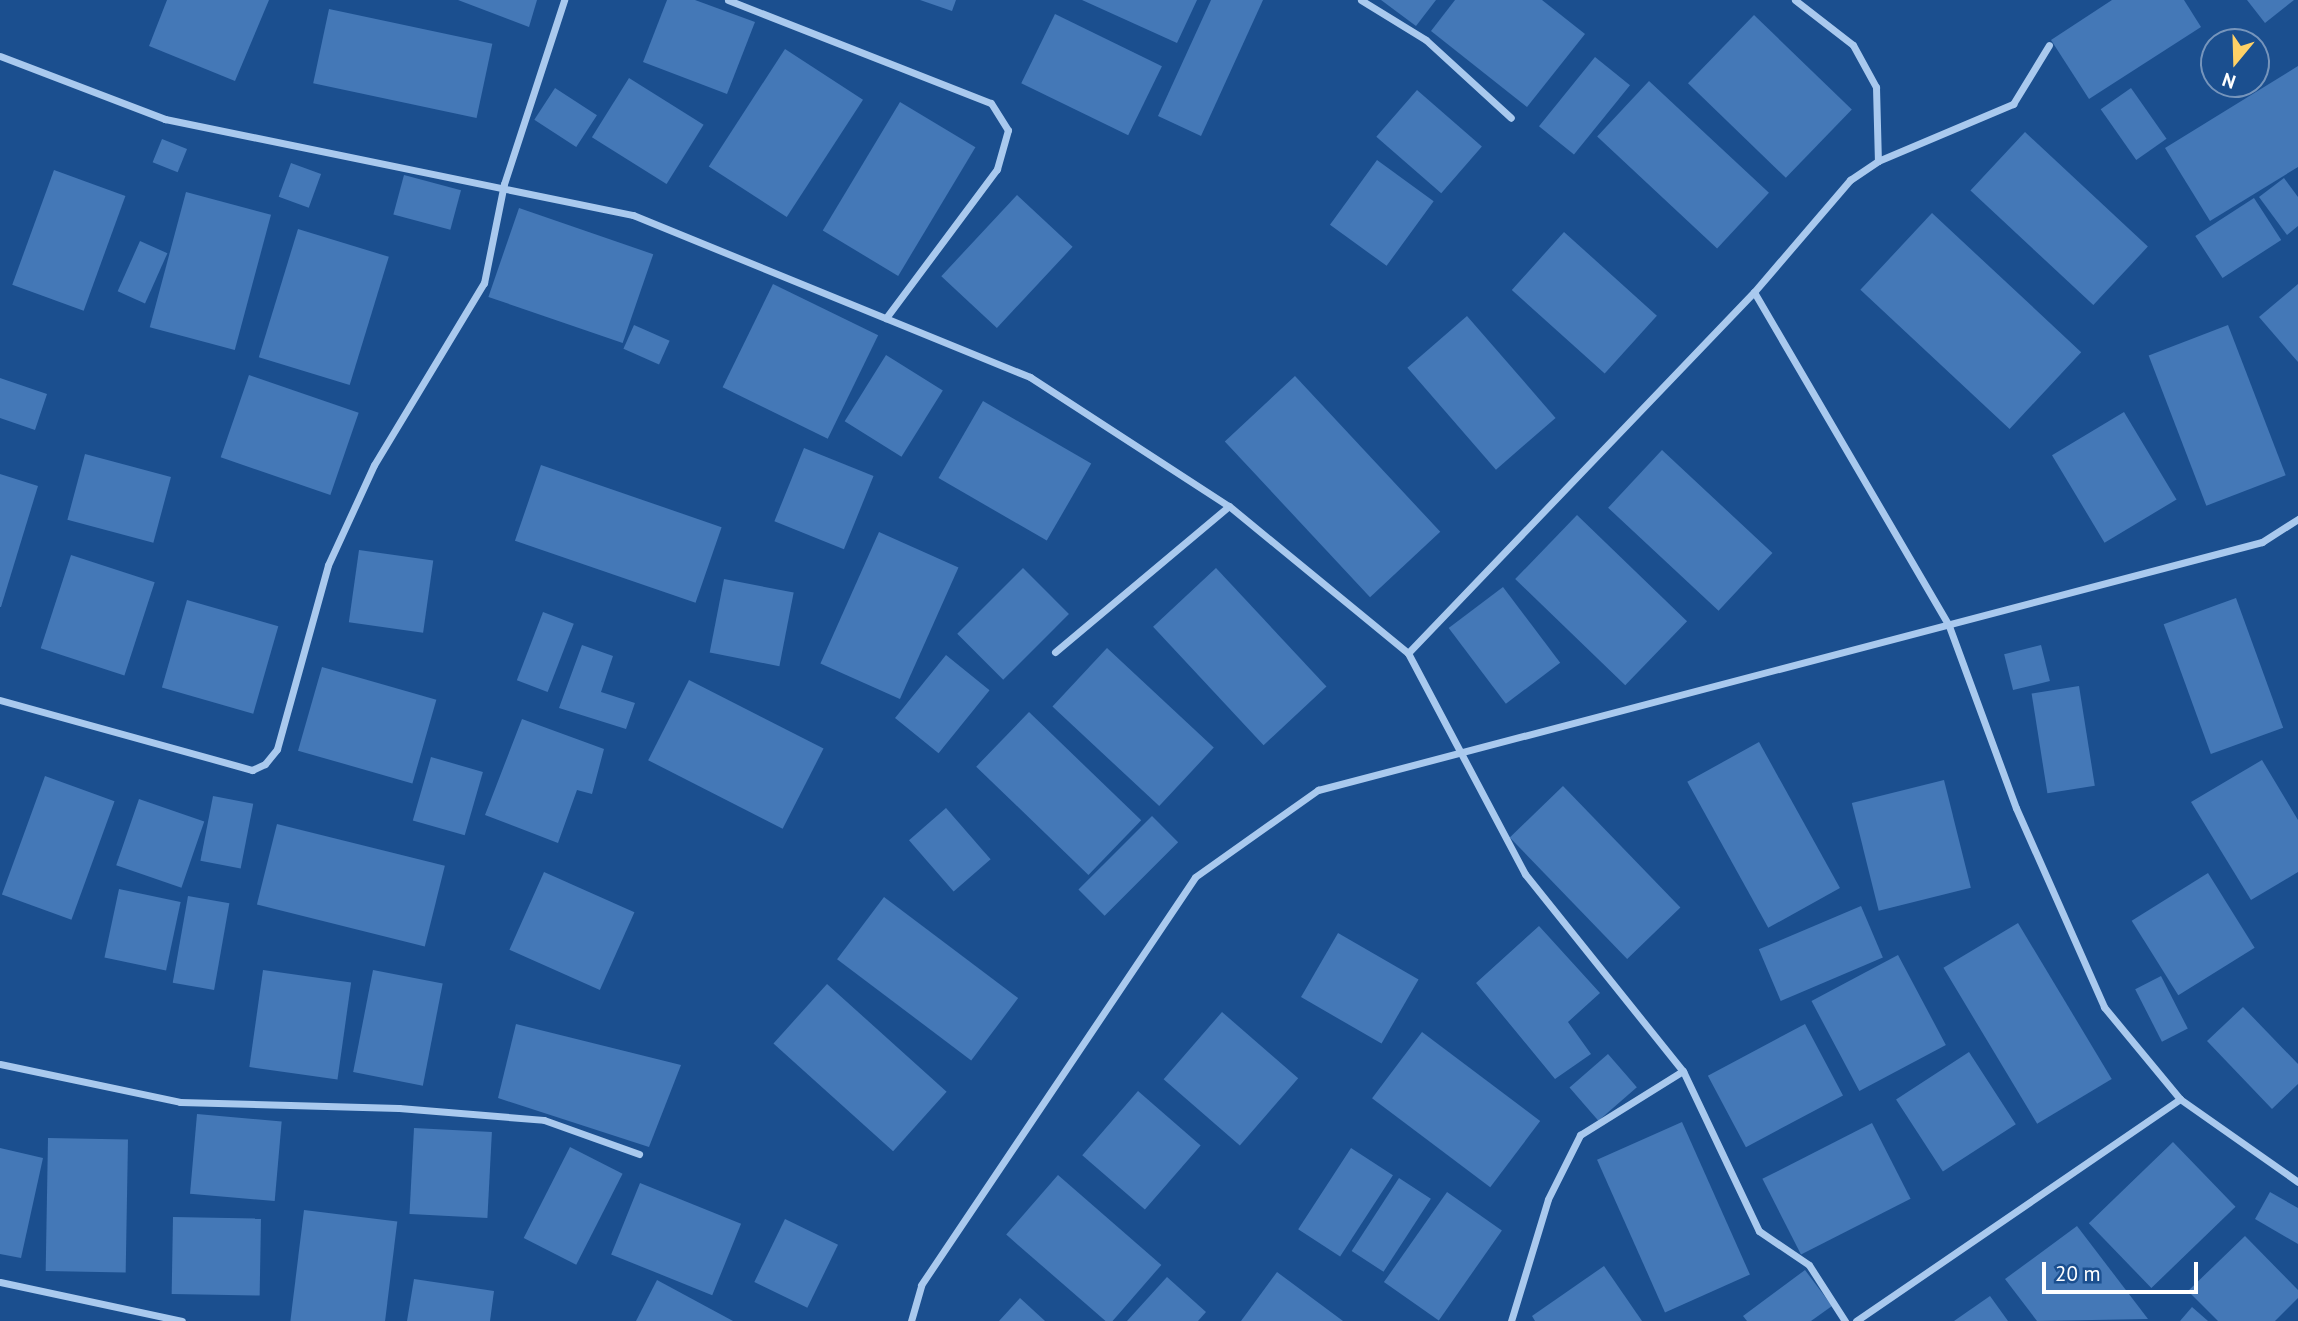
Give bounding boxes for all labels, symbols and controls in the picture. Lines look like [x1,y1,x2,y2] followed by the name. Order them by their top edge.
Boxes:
[2200,28,2270,98] north arrow
[2219,68,2239,94] text: N
[2046,1248,2202,1292] scale bar
[2055,1260,2101,1287] text: 20 m

